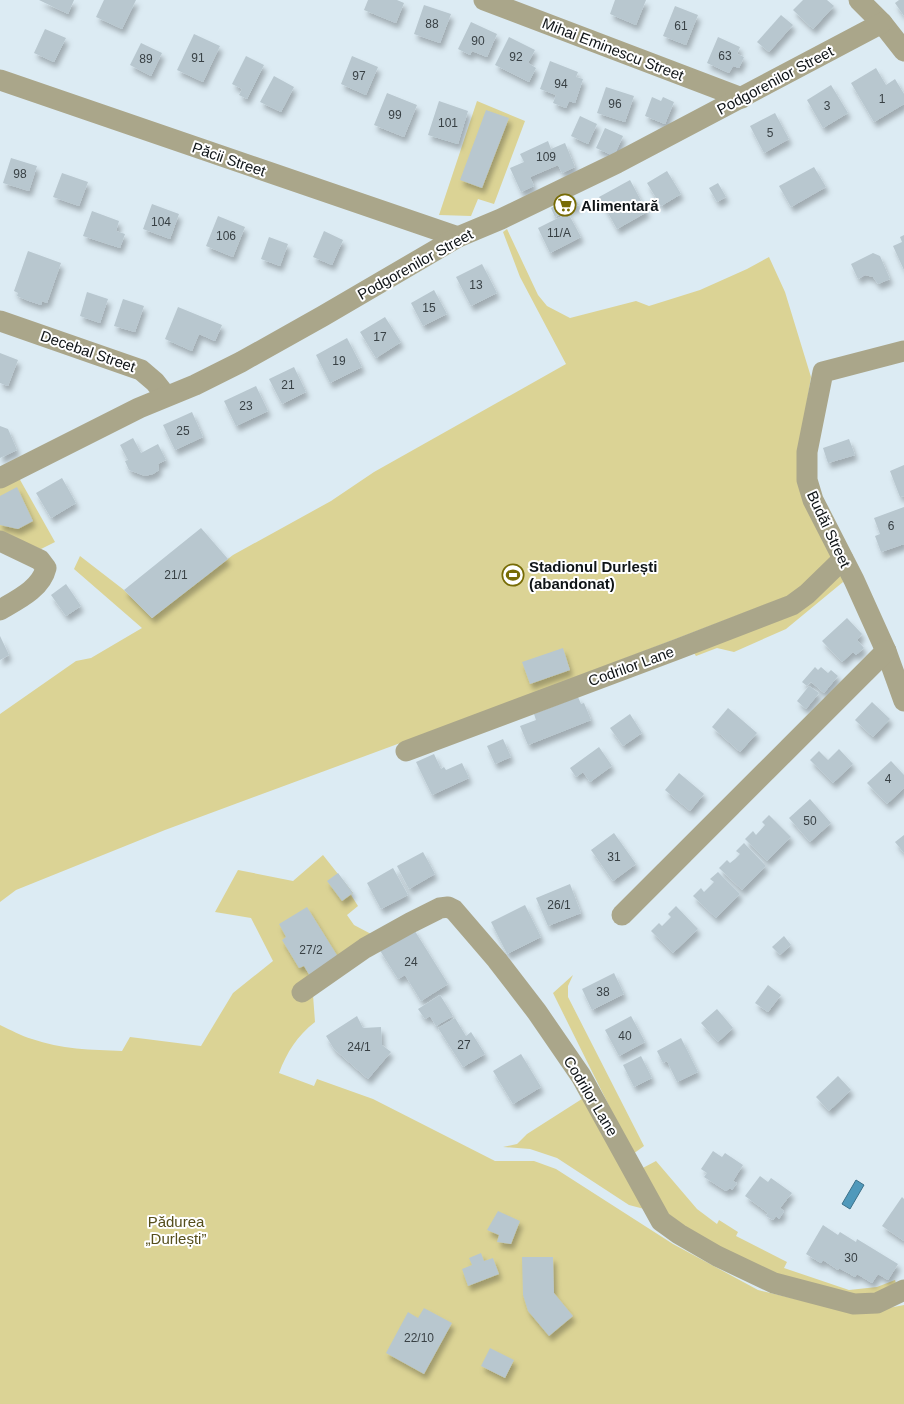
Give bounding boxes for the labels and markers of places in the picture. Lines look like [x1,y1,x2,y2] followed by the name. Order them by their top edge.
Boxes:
[553,193,577,217] supermarket icon: Alimentară
[581,197,659,214] place label: Alimentară
[529,558,657,592] place label: Stadionul Durlești (abandonat)
[501,563,525,587] sports icon: Stadionul Durlești (abandonat)

